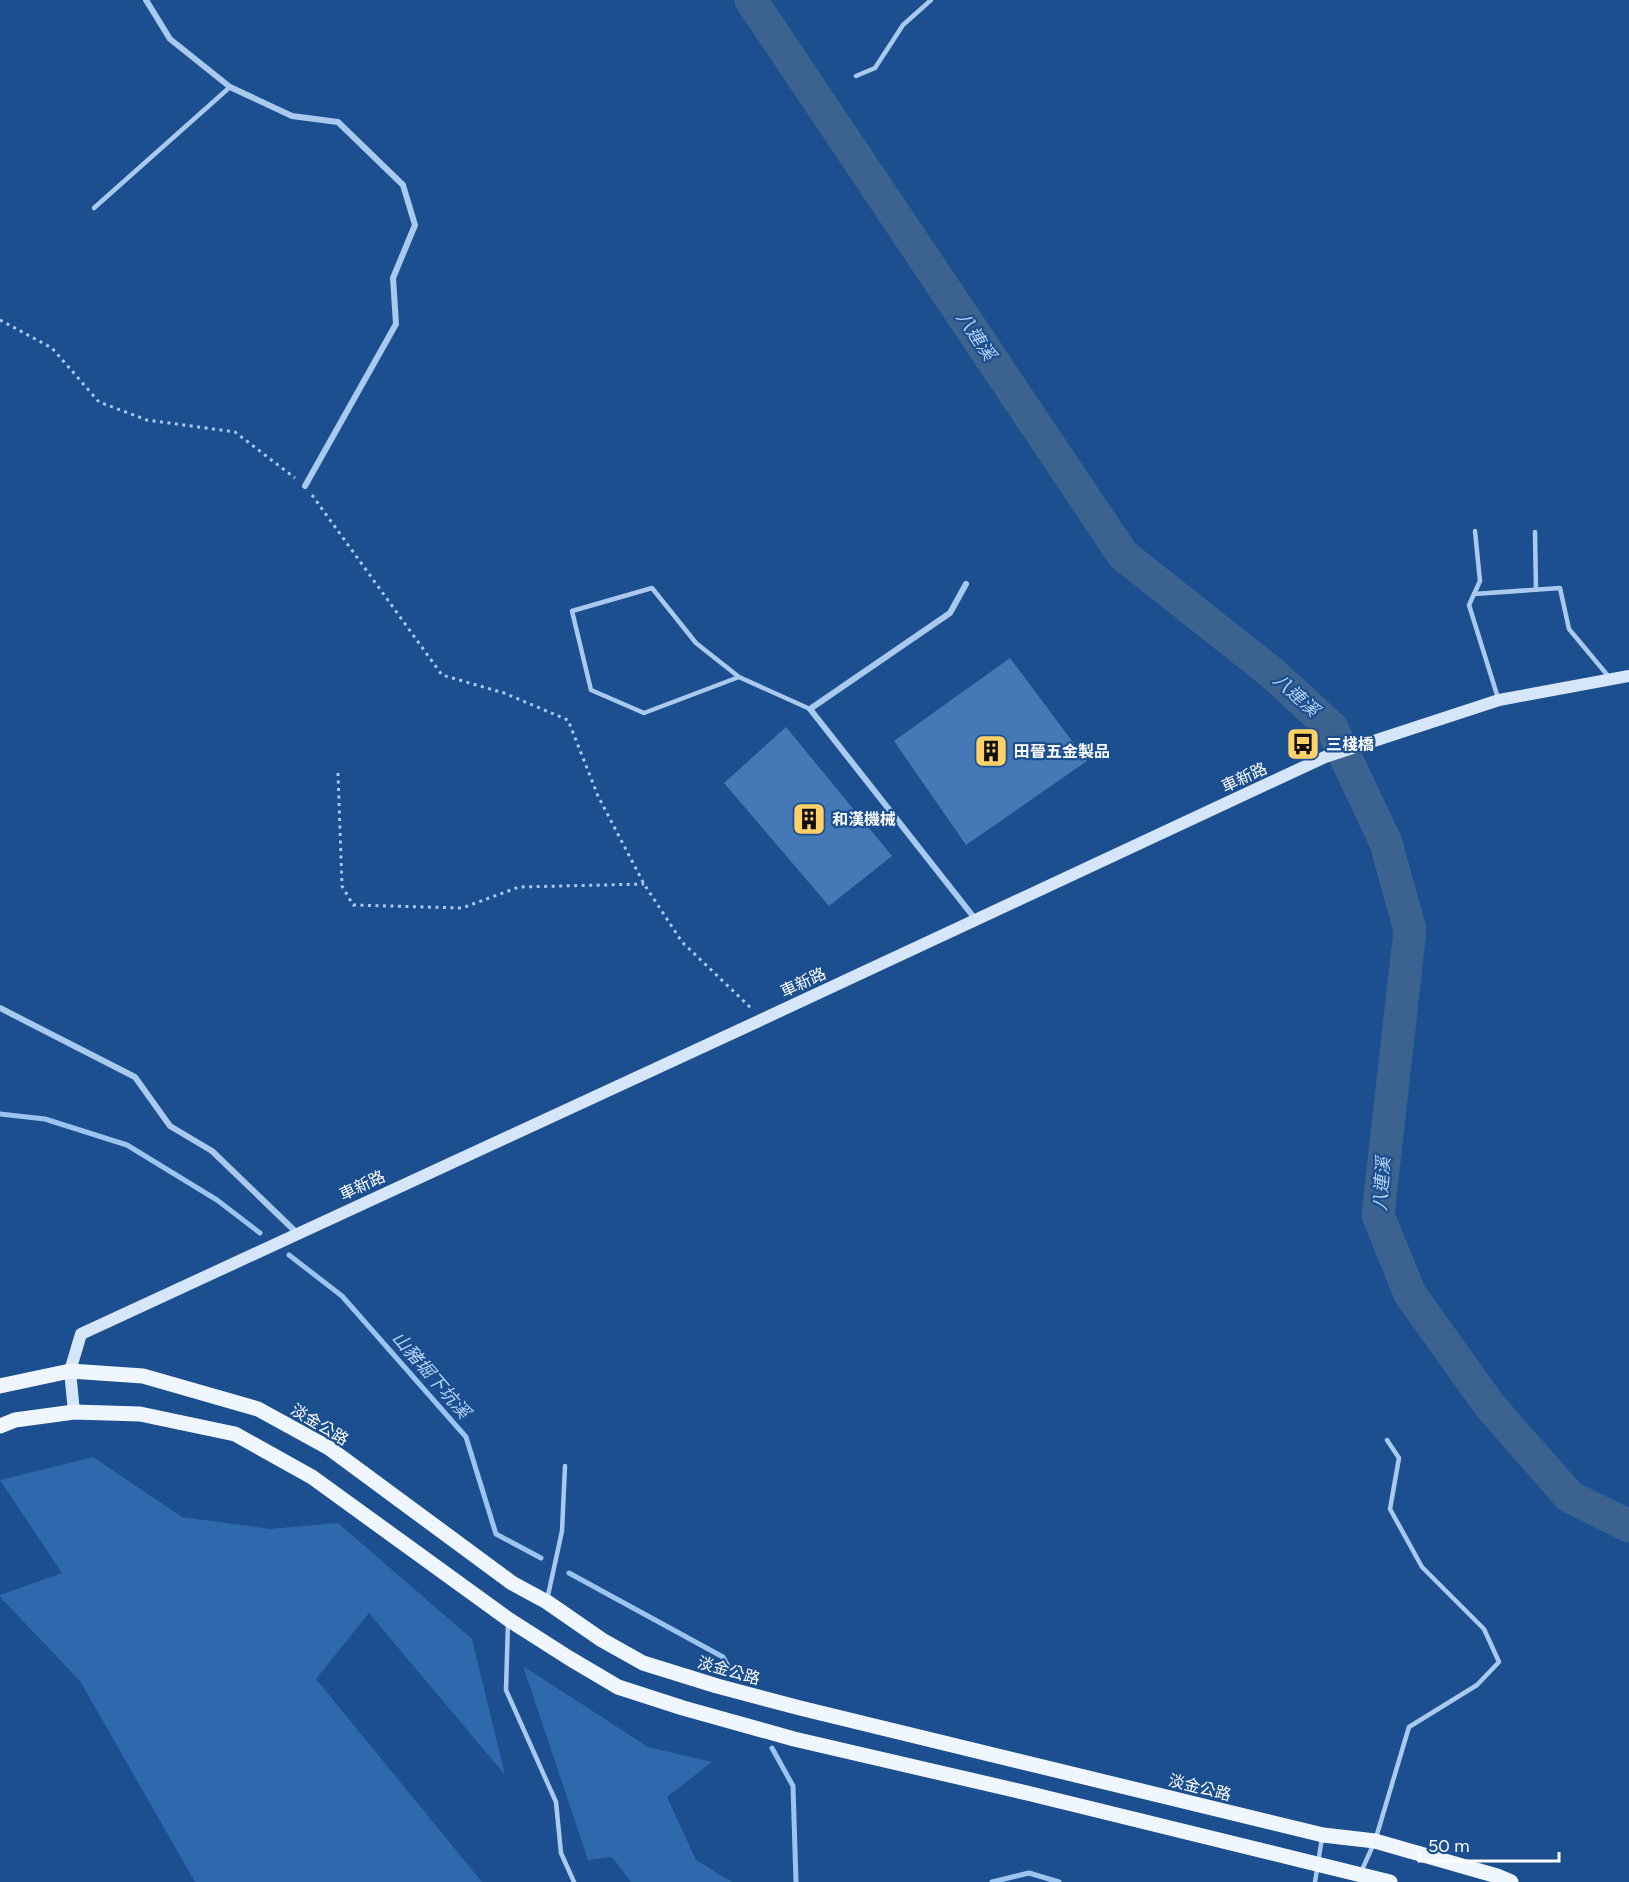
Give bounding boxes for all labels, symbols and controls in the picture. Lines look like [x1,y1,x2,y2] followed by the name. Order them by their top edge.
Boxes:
[952,307,1002,367] water label: 八連溪
[1269,669,1326,723] water label: 八連溪
[1285,726,1321,762] bus stop icon: 三棧橋
[973,733,1009,769] building icon: 田晉五金製品
[1326,735,1374,754] place label: 三棧橋
[1014,742,1110,761] place label: 田晉五金製品
[1218,759,1270,796] street label: 車新路
[791,801,827,837] building icon: 和漢機械
[832,810,896,829] place label: 和漢機械
[777,964,829,1001] street label: 車新路
[1369,1153,1395,1212] water label: 八連溪
[336,1167,388,1204] street label: 車新路
[387,1327,477,1425] water label: 山豬堀下坑溪
[287,1400,352,1449] street label: 淡金公路
[695,1653,762,1688] street label: 淡金公路
[1167,1771,1233,1804] street label: 淡金公路
[1419,1825,1558,1863] scale bar
[1428,1835,1470,1857] text: 50 m

